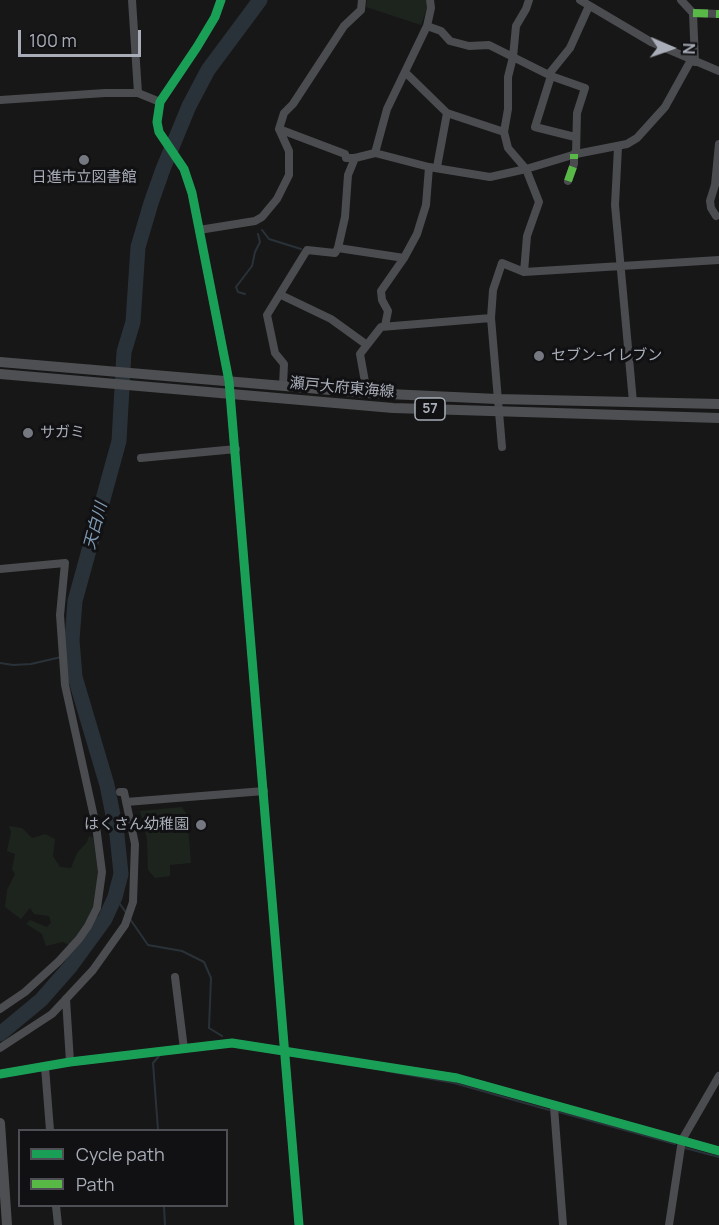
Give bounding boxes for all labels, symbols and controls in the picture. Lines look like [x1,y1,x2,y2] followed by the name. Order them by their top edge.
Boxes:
[21,18,144,56] scale bar
[641,18,701,78] north arrow
[29,28,77,52] text: 100 m
[678,42,700,55] text: N
[77,153,91,167] marker: 日進市立図書館
[32,169,136,187] place label: 日進市立図書館
[551,347,662,365] place label: セブン-イレブン
[532,349,546,363] marker: セブン-イレブン
[289,374,395,402] street label: 瀬戸大府東海線
[415,398,445,420] road number: 57
[40,424,85,442] place label: サガミ
[21,426,35,440] marker: サガミ
[81,500,111,552] water label: 天白川
[84,816,189,834] place label: はくさん幼稚園
[194,818,208,832] marker: はくさん幼稚園
[18,1129,228,1207] legend
[76,1142,165,1166] text: Cycle path
[76,1172,114,1196] text: Path

